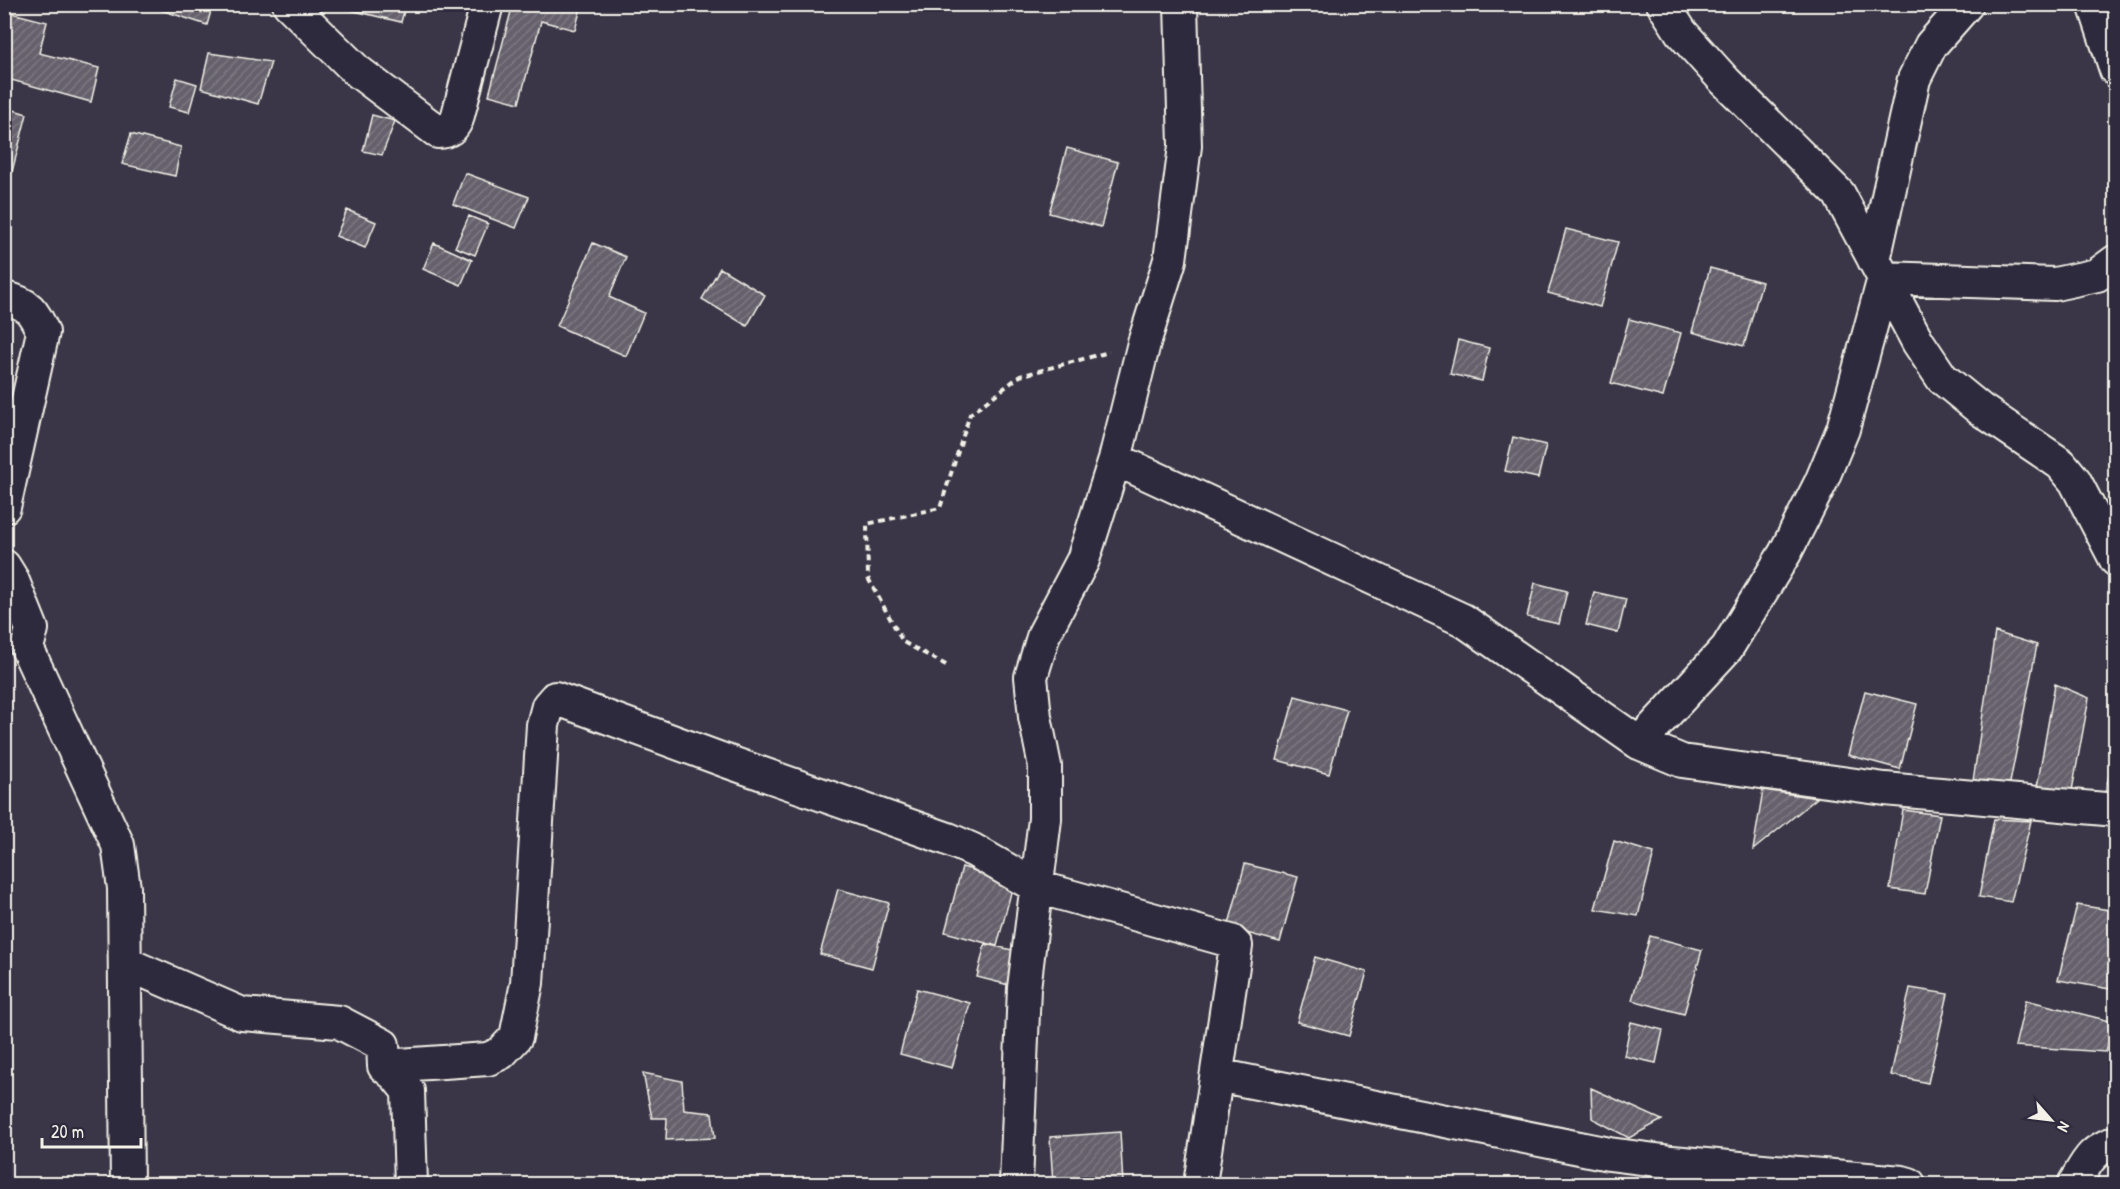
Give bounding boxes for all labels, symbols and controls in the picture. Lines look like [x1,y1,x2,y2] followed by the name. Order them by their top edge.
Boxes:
[2021,1090,2081,1150] north arrow
[42,1111,141,1149] scale bar
[2052,1118,2076,1136] text: N
[51,1119,84,1144] text: 20 m

